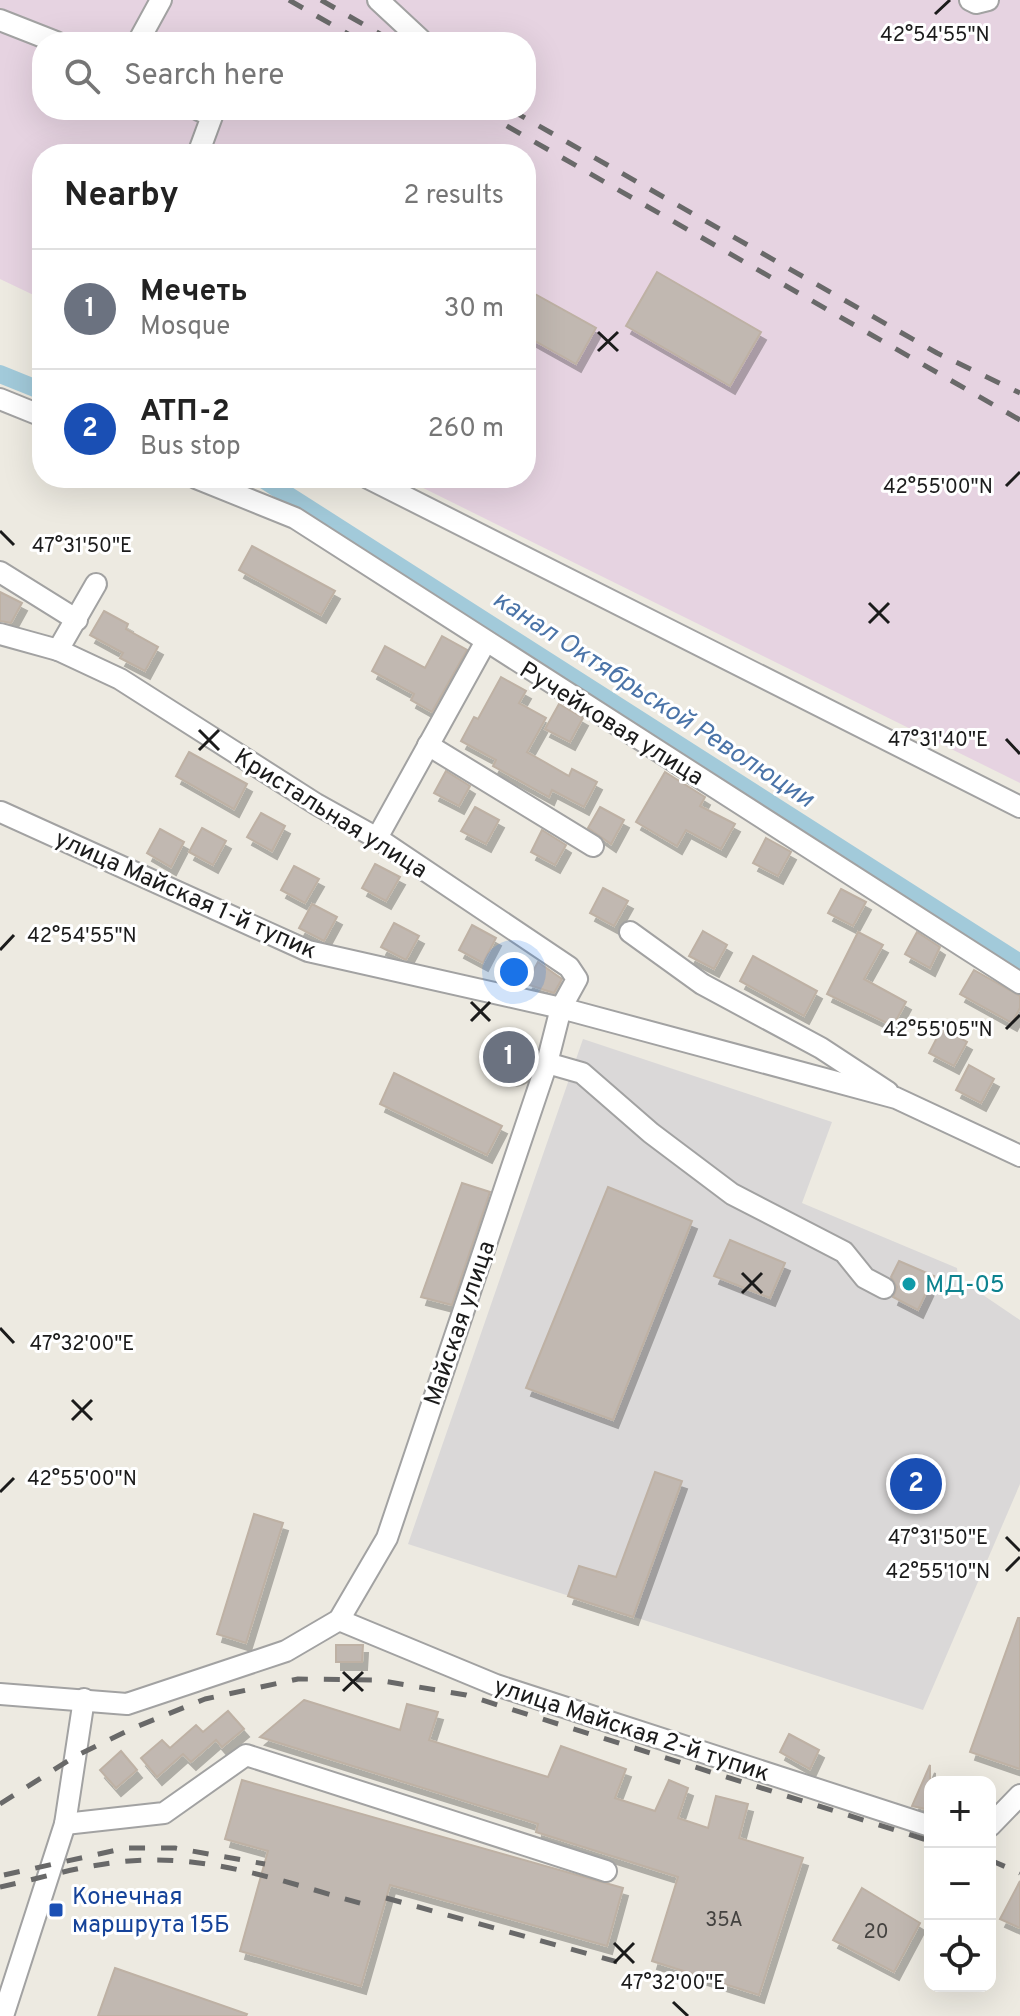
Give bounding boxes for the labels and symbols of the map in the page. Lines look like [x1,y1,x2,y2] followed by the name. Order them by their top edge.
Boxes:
[880,23,990,49] text: 42°54'55"N
[883,475,993,501] text: 42°55'00"N
[32,534,132,560] text: 47°31'50"E
[486,584,820,817] water label: канал Октябрьской Революции
[513,656,709,793] street label: Ручейковая улица
[888,728,988,754] text: 47°31'40"E
[228,743,432,886] street label: Кристальная улица
[50,824,321,967] street label: улица Майская 1-й тупик
[27,924,137,950] text: 42°54'55"N
[494,952,534,992] your location
[883,1018,993,1044] text: 42°55'05"N
[483,1027,535,1087] pin: 1
[419,1237,503,1410] street label: Майская улица
[925,1271,1005,1301] place label: МД-05
[900,1275,918,1293] marker: МД-05
[30,1332,134,1358] text: 47°32'00"E
[890,1454,942,1514] pin: 2
[27,1467,137,1493] text: 42°55'00"N
[888,1526,988,1552] text: 47°31'50"E
[886,1560,990,1586] text: 42°55'10"N
[490,1672,773,1790] street label: улица Майская 2-й тупик
[72,1883,230,1941] place label: Конечная маршрута 15Б
[47,1901,65,1919] marker: Конечная маршрута 15Б
[705,1908,743,1934] house number: 35А
[863,1920,889,1946] house number: 20
[621,1971,725,1997] text: 47°32'00"E

